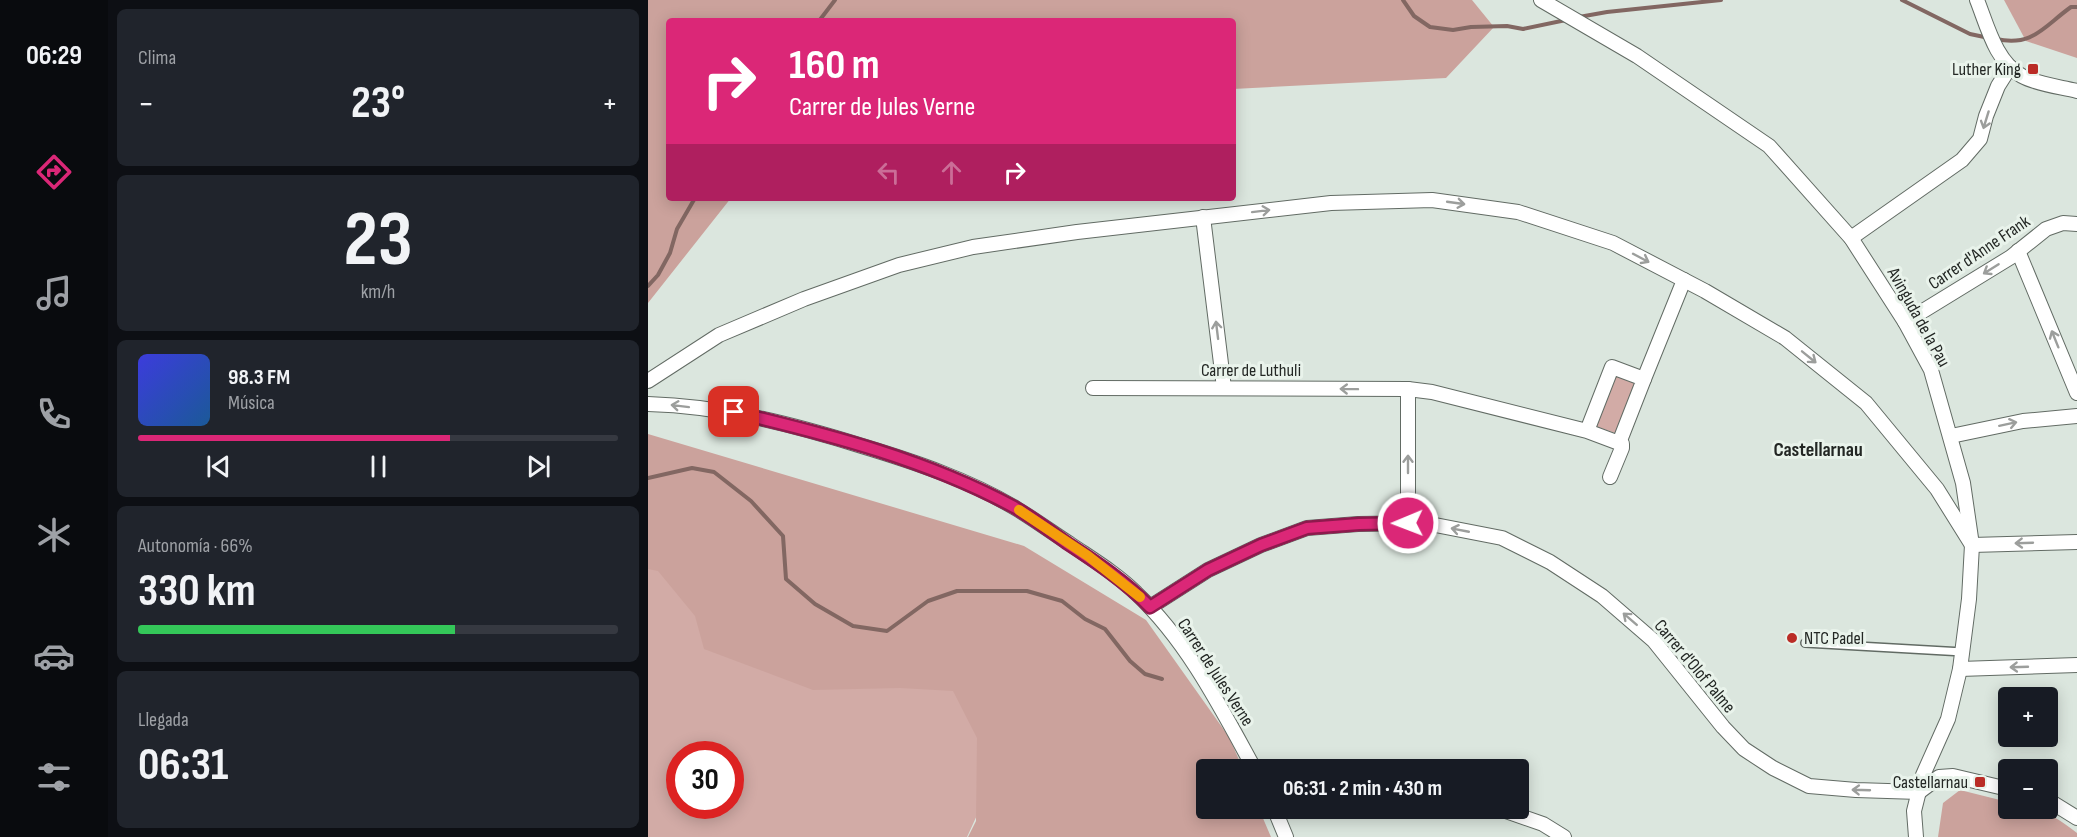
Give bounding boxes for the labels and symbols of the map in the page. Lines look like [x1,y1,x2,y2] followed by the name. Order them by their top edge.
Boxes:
[1952,59,2021,80] place label: Luther King
[2026,62,2040,76] marker: Luther King
[1980,110,1991,129] one-way arrow
[1445,198,1465,209] one-way arrow
[1251,205,1271,216] one-way arrow
[1925,211,2034,294] street label: Carrer d'Anne Frank
[1632,253,1650,264] one-way arrow
[1882,263,1954,370] street label: Avinguda de la Pau
[1983,264,2000,276] one-way arrow
[1211,320,1222,340] one-way arrow
[2049,330,2060,348] one-way arrow
[1801,350,1817,363] one-way arrow
[1201,360,1301,381] street label: Carrer de Luthuli
[1340,383,1360,395] one-way arrow
[708,386,759,437] pin
[670,400,690,411] one-way arrow
[1998,418,2018,429] one-way arrow
[1773,438,1863,462] district label: Castellarnau
[1402,455,1414,475] one-way arrow
[1376,491,1440,555] position arrow
[1451,523,1470,535] one-way arrow
[2015,538,2035,549] one-way arrow
[1622,612,1637,626] one-way arrow
[1173,614,1258,730] street label: Carrer de Jules Verne
[1650,615,1740,717] street label: Carrer d'Olof Palme
[1804,628,1864,649] place label: NTC Padel
[1785,631,1799,645] marker: NTC Padel
[2009,661,2029,673] one-way arrow
[666,741,744,819] speed limit sign: 30
[1893,772,1968,793] place label: Castellarnau
[1973,775,1987,789] marker: Castellarnau
[1851,785,1871,796] one-way arrow

